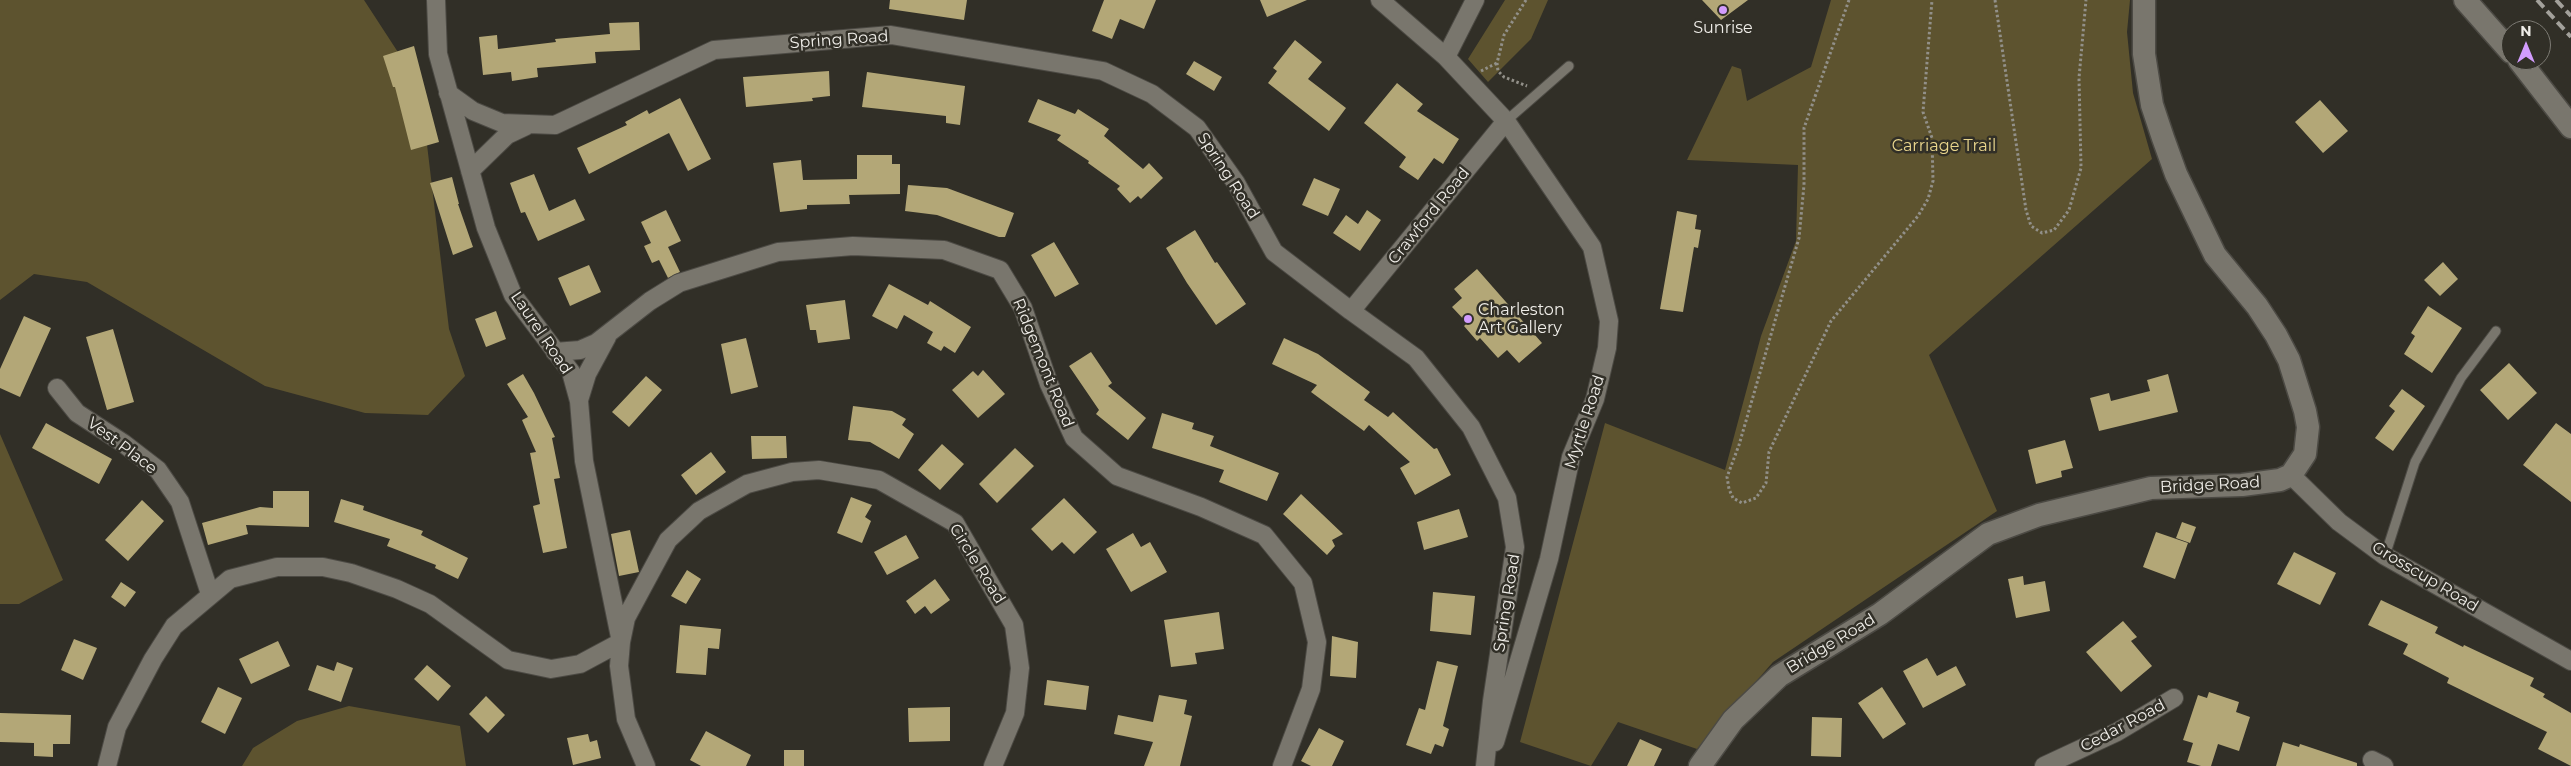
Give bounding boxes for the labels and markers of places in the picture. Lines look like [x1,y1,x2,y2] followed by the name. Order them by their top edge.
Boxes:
[1717,4,1729,16] marker: Sunrise
[1693,18,1753,38] place label: Sunrise
[1478,300,1565,338] place label: Charleston Art Gallery
[1462,313,1474,325] marker: Charleston Art Gallery

